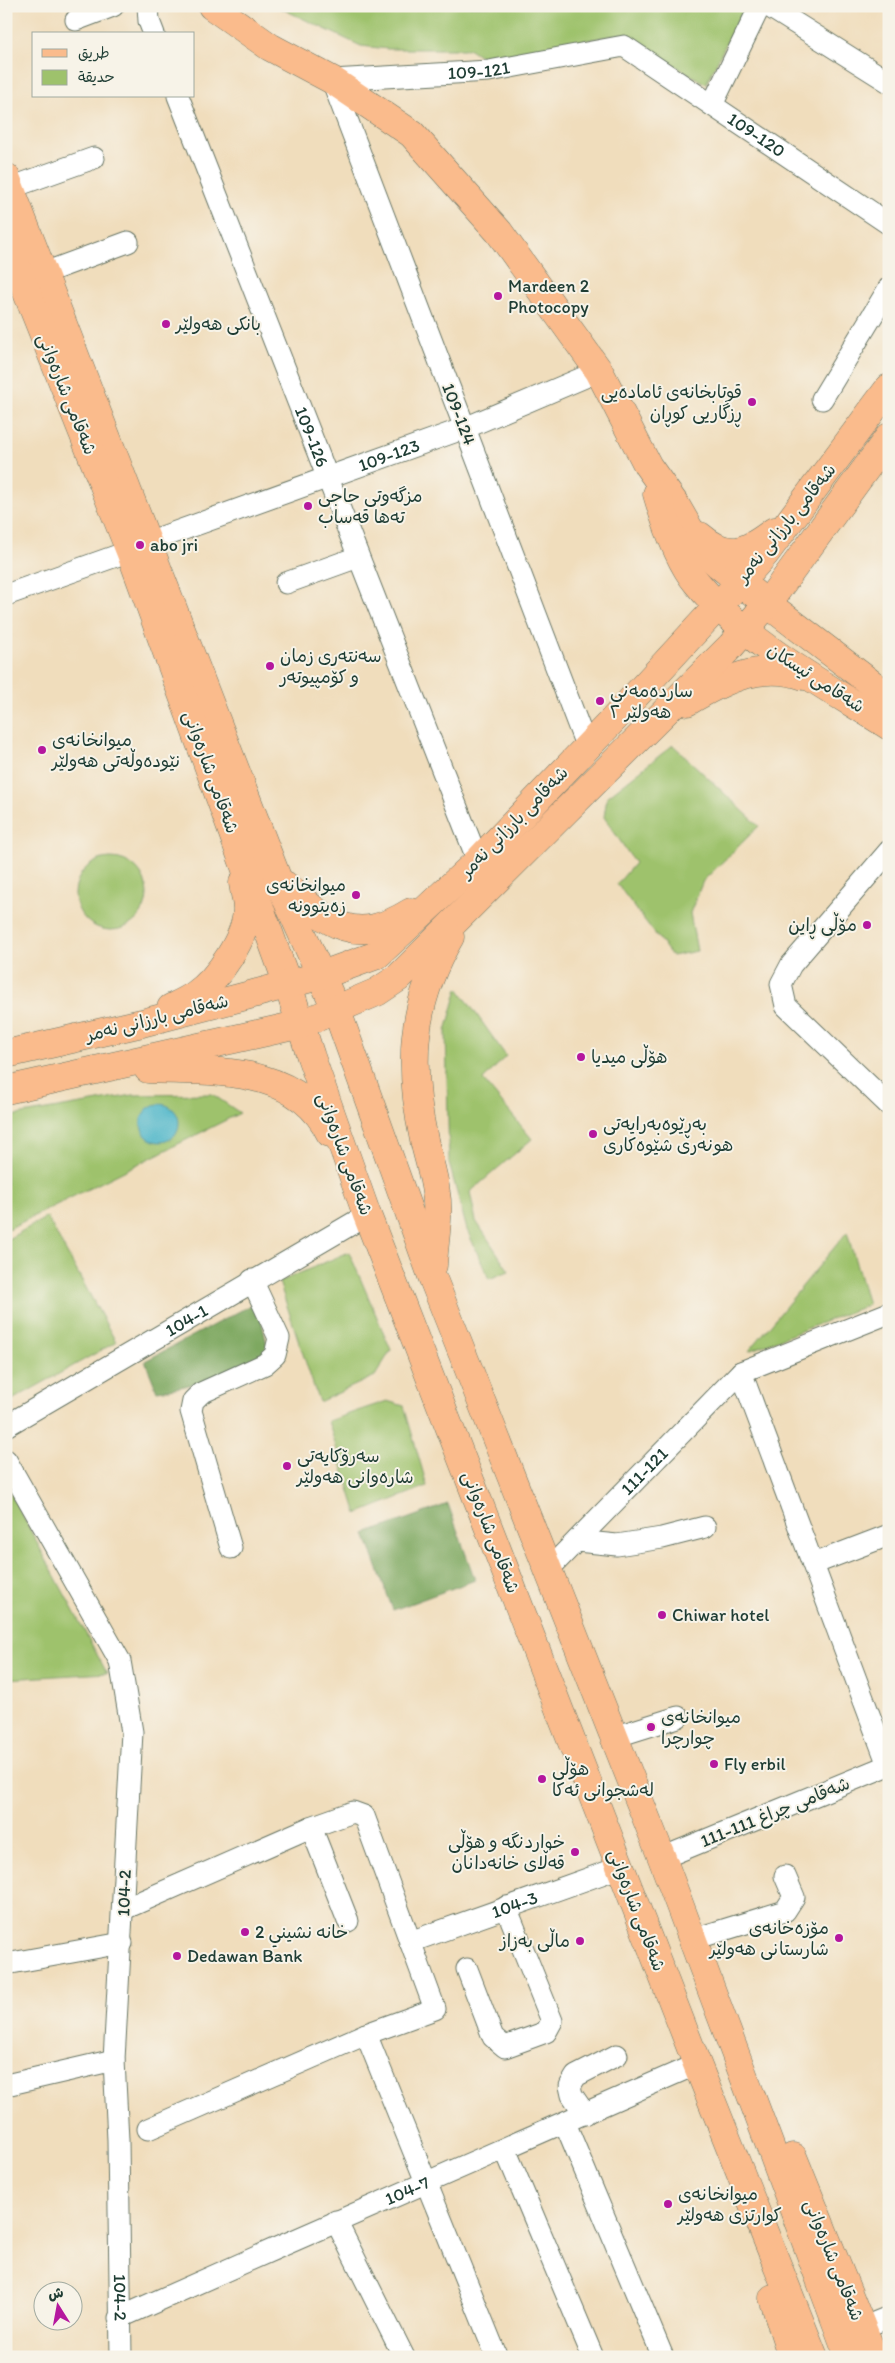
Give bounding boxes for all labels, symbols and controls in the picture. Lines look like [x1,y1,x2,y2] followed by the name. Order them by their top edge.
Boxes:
[32,32,195,98] legend
[78,44,110,62] text: طريق
[447,56,512,84] street label: 109-121
[78,68,115,86] text: حديقة
[723,108,789,162] street label: 109-120
[508,275,590,318] place label: Mardeen 2 Photocopy
[492,290,504,302] marker: Mardeen 2 Photocopy
[174,313,261,335] place label: بانکی هەولێر
[160,318,172,330] marker: بانکی هەولێر
[33,330,101,458] street label: شەقامی شارەوانی
[437,380,481,448] street label: 109-124
[601,381,742,428] place label: قوتابخانەی ئامادەیی ڕزگاریی کوڕان
[746,396,758,408] marker: قوتابخانەی ئامادەیی ڕزگاریی کوڕان
[290,403,333,470] street label: 109-126
[355,434,423,477] street label: 109-123
[730,459,841,588] street label: شەقامی بارزانی نەمر
[318,485,423,528] place label: مزگەوتی حاجی تەها قەساب
[302,500,314,512] marker: مزگەوتی حاجی تەها قەساب
[150,534,198,556] place label: abo jri
[134,539,146,551] marker: abo jri
[763,638,869,718] street label: شەقامی ئیسکان
[278,645,382,689] place label: سەنتەری زمان و کۆمپیوتەر
[264,660,276,672] marker: سەنتەری زمان و کۆمپیوتەر
[610,680,693,723] place label: ساردەمەنی هەولێر ٢
[594,695,606,707] marker: ساردەمەنی هەولێر ٢
[179,708,243,836] street label: شەقامی شارەوانی
[50,729,180,772] place label: میوانخانەی نێودەوڵەتی هەولێر
[36,744,48,756] marker: میوانخانەی نێودەوڵەتی هەولێر
[454,762,573,884] street label: شەقامی بارزانی نەمر
[266,874,346,917] place label: میوانخانەی زەیتوونە
[350,889,362,901] marker: میوانخانەی زەیتوونە
[788,912,857,940] place label: مۆڵی ڕاین
[861,919,873,931] marker: مۆڵی ڕاین
[81,990,231,1047] street label: شەقامی بارزانی نەمر
[591,1044,668,1068] place label: هۆڵی میدیا
[575,1051,587,1063] marker: هۆڵی میدیا
[313,1090,377,1218] street label: شەقامی شارەوانی
[603,1113,733,1156] place label: بەڕێوەبەرایەتی هونەری شێوەکاری
[587,1128,599,1140] marker: بەڕێوەبەرایەتی هونەری شێوەکاری
[161,1299,212,1342] street label: 104-1
[616,1443,673,1500] street label: 111-121
[295,1445,414,1488] place label: سەرۆکایەتی شارەوانی هەولێر
[281,1460,293,1472] marker: سەرۆکایەتی شارەوانی هەولێر
[458,1468,524,1596] street label: شەقامی شارەوانی
[672,1604,769,1626] place label: Chiwar hotel
[656,1609,668,1621] marker: Chiwar hotel
[661,1706,741,1750] place label: میوانخانەی چوارچرا
[645,1721,657,1733] marker: میوانخانەی چوارچرا
[724,1753,786,1775] place label: Fly erbil
[552,1756,654,1802] place label: هۆڵی لەشجوانی ئەکا
[708,1758,720,1770] marker: Fly erbil
[697,1772,853,1853] street label: شەقامی چراغ 111-111
[536,1773,548,1785] marker: هۆڵی لەشجوانی ئەکا
[448,1829,565,1874] place label: خواردنگە و هۆڵی قەڵای خانەدانان
[569,1846,581,1858] marker: خواردنگە و هۆڵی قەڵای خانەدانان
[604,1846,670,1974] street label: شەقامی شارەوانی
[112,1869,136,1917] street label: 104-2
[489,1886,541,1923] street label: 104-3
[708,1917,829,1960] place label: مۆزەخانەی شارستانی هەولێر
[255,1921,348,1948] place label: خانه نشيني 2
[239,1926,251,1938] marker: خانه نشيني 2
[498,1928,570,1952] place label: ماڵی بەزاز
[833,1932,845,1944] marker: مۆزەخانەی شارستانی هەولێر
[574,1935,586,1947] marker: ماڵی بەزاز
[187,1945,303,1967] place label: Dedawan Bank
[171,1950,183,1962] marker: Dedawan Bank
[381,2171,433,2210] street label: 104-7
[676,2183,782,2226] place label: میوانخانەی کوارتزی هەولێر
[800,2196,868,2324] street label: شەقامی شارەوانی
[662,2198,674,2210] marker: میوانخانەی کوارتزی هەولێر
[109,2274,132,2321] street label: 104-2
[32,2280,82,2330] north arrow
[46,2284,65,2304] text: ش

